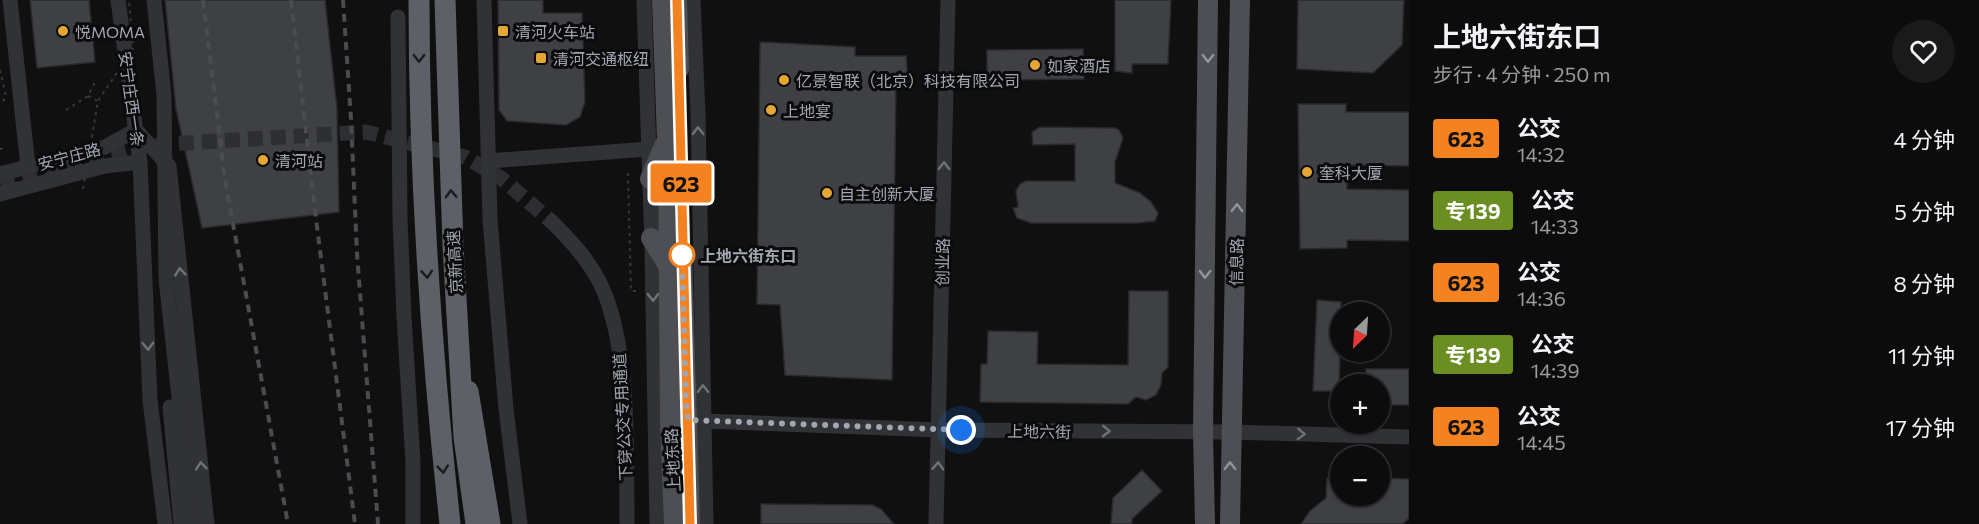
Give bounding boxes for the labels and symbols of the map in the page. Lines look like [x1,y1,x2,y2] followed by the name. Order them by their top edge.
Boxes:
[75,22,145,41] place label: 悦MOMA
[515,22,595,41] place label: 清河火车站
[56,24,70,38] marker: 悦MOMA
[496,24,510,38] marker: 清河火车站
[553,49,649,68] place label: 清河交通枢纽
[116,50,148,148] street label: 安宁庄西一条
[534,51,548,65] marker: 清河交通枢纽
[413,54,425,63] one-way arrow
[1202,54,1214,63] one-way arrow
[1047,56,1111,75] place label: 如家酒店
[1028,58,1042,72] marker: 如家酒店
[796,71,1020,90] place label: 亿景智联（北京）科技有限公司
[777,73,791,87] marker: 亿景智联（北京）科技有限公司
[783,101,831,120] place label: 上地宴
[764,103,778,117] marker: 上地宴
[692,127,705,136] one-way arrow
[36,139,102,173] street label: 安宁庄路
[275,151,323,170] place label: 清河站
[256,153,270,167] marker: 清河站
[938,161,950,170] one-way arrow
[1319,163,1383,182] place label: 奎科大厦
[646,164,716,202] line badge: 623
[1300,165,1314,179] marker: 奎科大厦
[839,184,935,203] place label: 自主创新大厦
[820,186,834,200] marker: 自主创新大厦
[445,189,458,198] one-way arrow
[1231,203,1243,212] one-way arrow
[443,230,465,294] street label: 京新高速
[932,238,952,286] street label: 创业路
[1226,238,1246,286] street label: 信息路
[669,242,695,268] marker: 上地六街东口
[700,246,796,265] place label: 上地六街东口
[174,267,187,276] one-way arrow
[420,270,433,279] one-way arrow
[1199,270,1211,279] one-way arrow
[646,292,659,301] one-way arrow
[1330,302,1390,362] north arrow
[141,342,154,351] one-way arrow
[609,353,635,481] street label: 下穿公交专用通道
[697,385,709,394] one-way arrow
[946,415,976,445] your location
[1007,421,1071,441] street label: 上地六街
[1102,425,1111,437] one-way arrow
[661,428,683,492] street label: 上地东路
[1297,428,1306,440] one-way arrow
[195,461,208,470] one-way arrow
[932,461,944,470] one-way arrow
[1224,461,1237,470] one-way arrow
[437,464,449,473] one-way arrow

